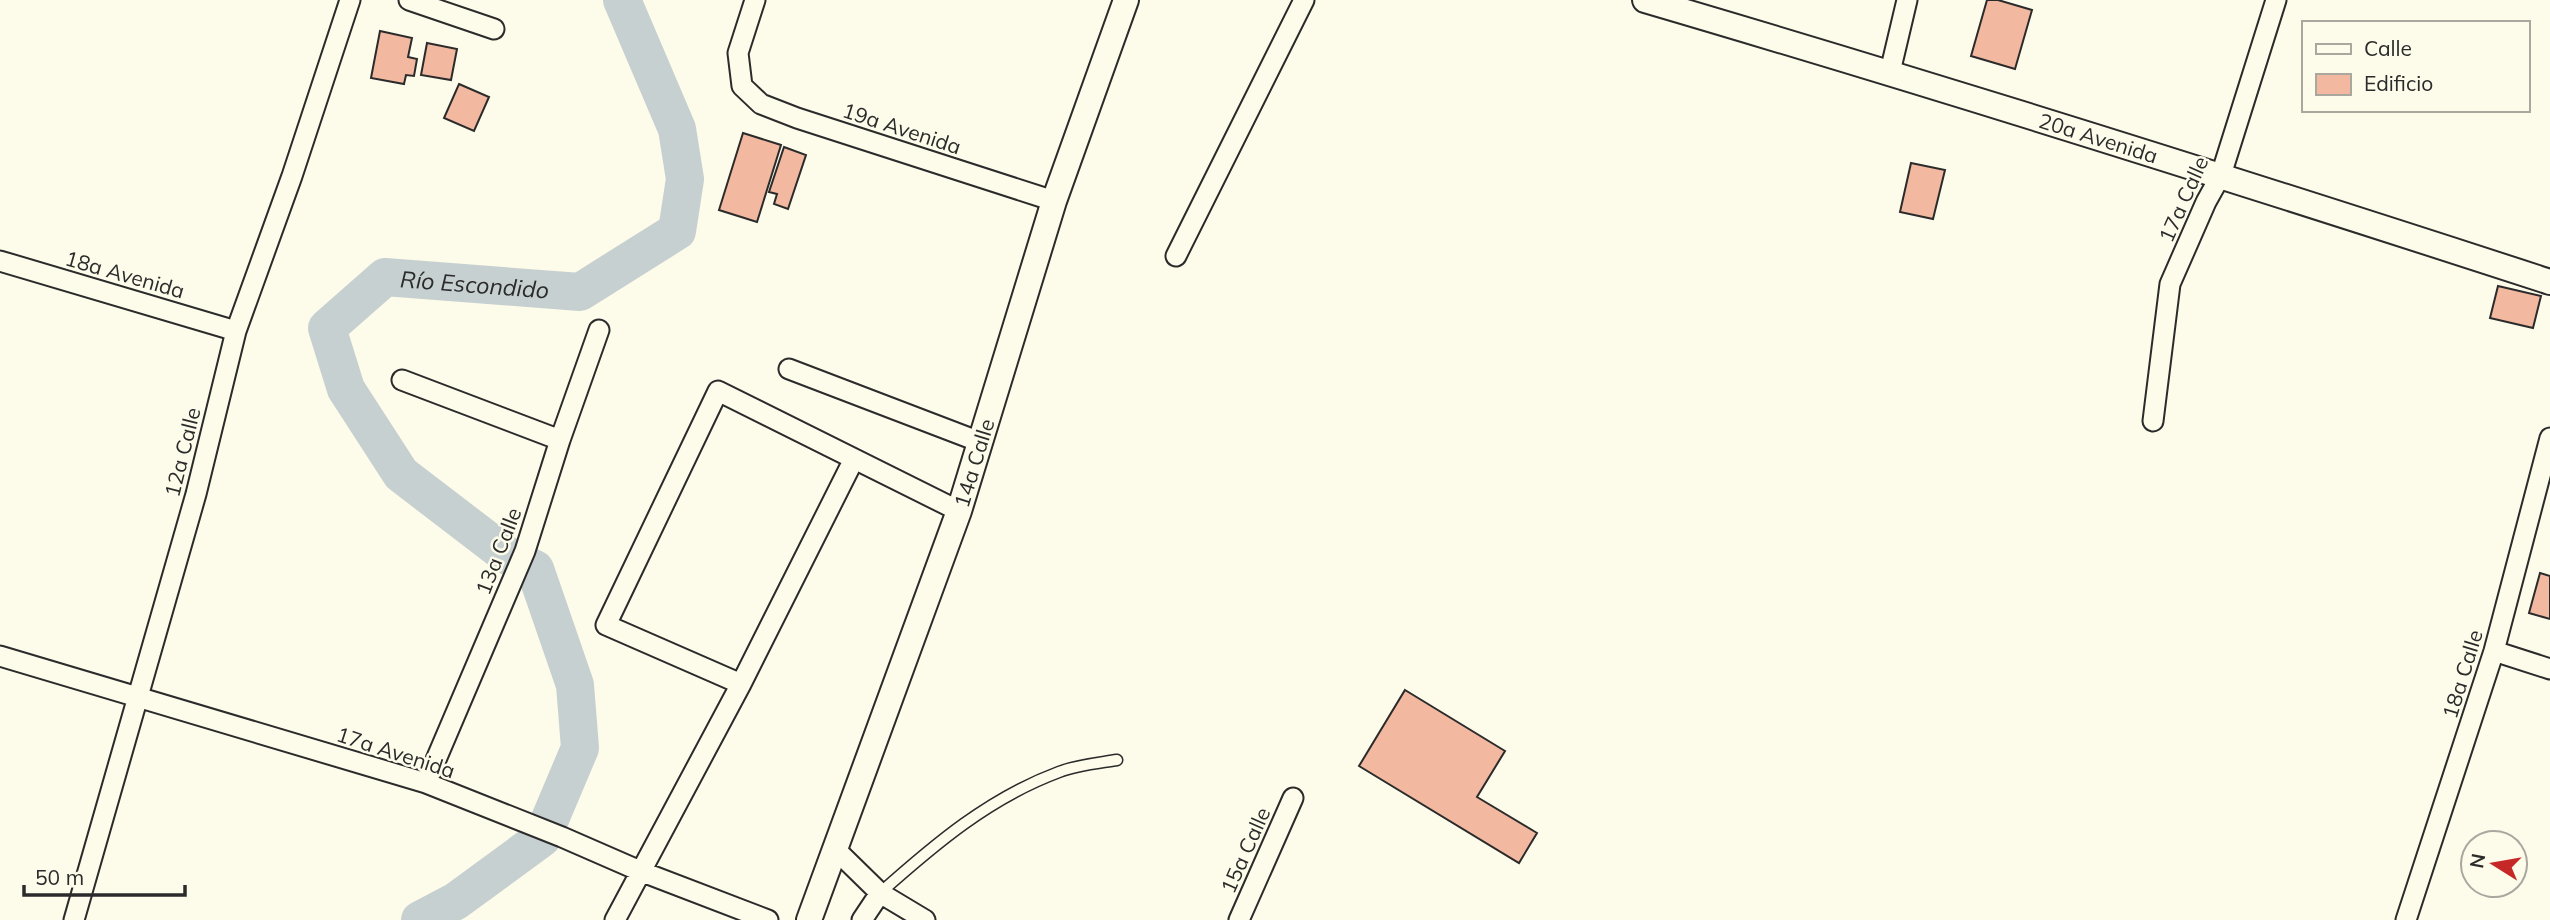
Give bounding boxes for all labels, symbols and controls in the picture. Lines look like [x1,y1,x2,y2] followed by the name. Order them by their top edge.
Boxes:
[2302,21,2529,112] legend
[2364,35,2412,61] text: Calle
[2364,70,2433,96] text: Edificio
[839,97,965,159] street label: 19a Avenida
[2036,107,2161,169] street label: 20a Avenida
[2153,152,2213,246] street label: 17a Calle
[62,245,188,303] street label: 18a Avenida
[399,264,550,304] water label: Río Escondido
[158,405,206,499] street label: 12a Calle
[948,415,1000,510] street label: 14a Calle
[469,504,527,598] street label: 13a Calle
[2436,627,2488,721] street label: 18a Calle
[333,721,459,783] street label: 17a Avenida
[1215,803,1275,897] street label: 15a Calle
[2459,829,2529,899] north arrow
[2464,851,2490,870] text: N
[24,853,186,897] scale bar
[35,864,84,890] text: 50 m

